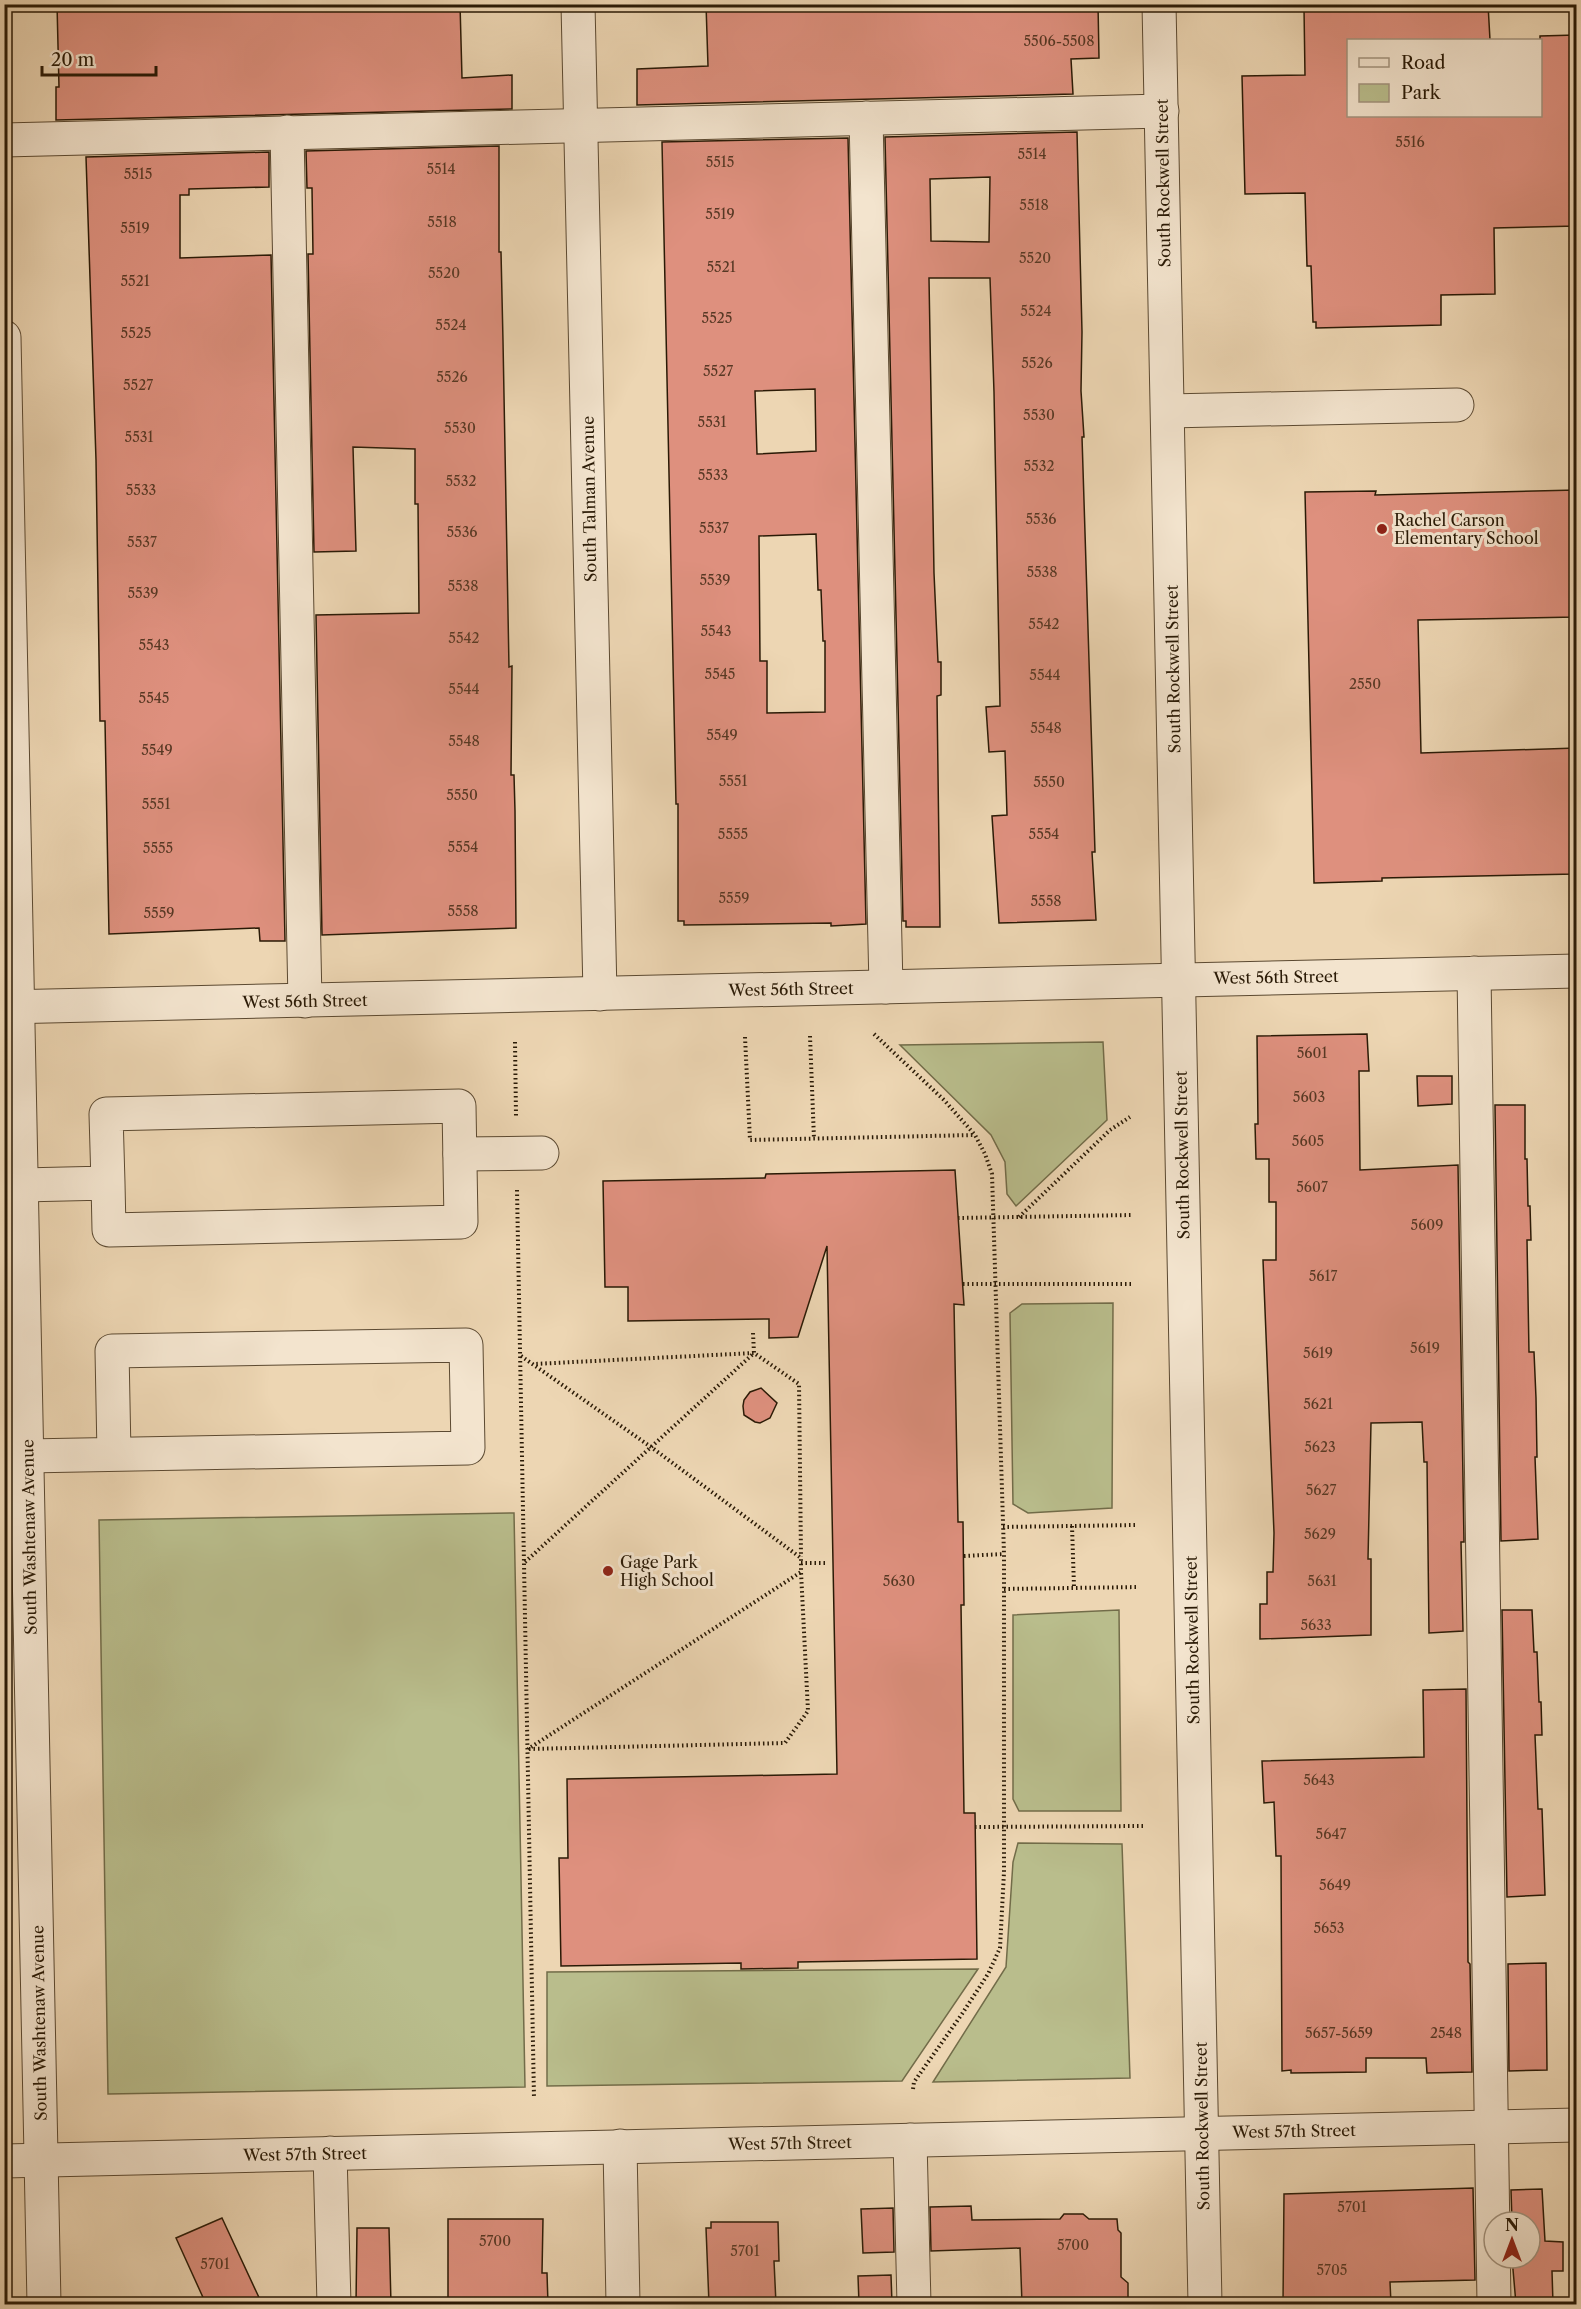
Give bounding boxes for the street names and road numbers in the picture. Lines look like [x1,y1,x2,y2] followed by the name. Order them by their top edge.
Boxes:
[1152,98,1174,268] street label: South Rockwell Street
[578,416,600,582] street label: South Talman Avenue
[1162,584,1184,754] street label: South Rockwell Street
[1212,966,1339,988] street label: West 56th Street
[727,978,854,1000] street label: West 56th Street
[241,990,368,1012] street label: West 56th Street
[1171,1070,1193,1240] street label: South Rockwell Street
[17,1439,41,1635] street label: South Washtenaw Avenue
[1181,1555,1203,1725] street label: South Rockwell Street
[27,1925,51,2121] street label: South Washtenaw Avenue
[1191,2041,1213,2211] street label: South Rockwell Street
[1231,2120,1356,2142] street label: West 57th Street
[727,2132,852,2154] street label: West 57th Street
[242,2143,367,2165] street label: West 57th Street

